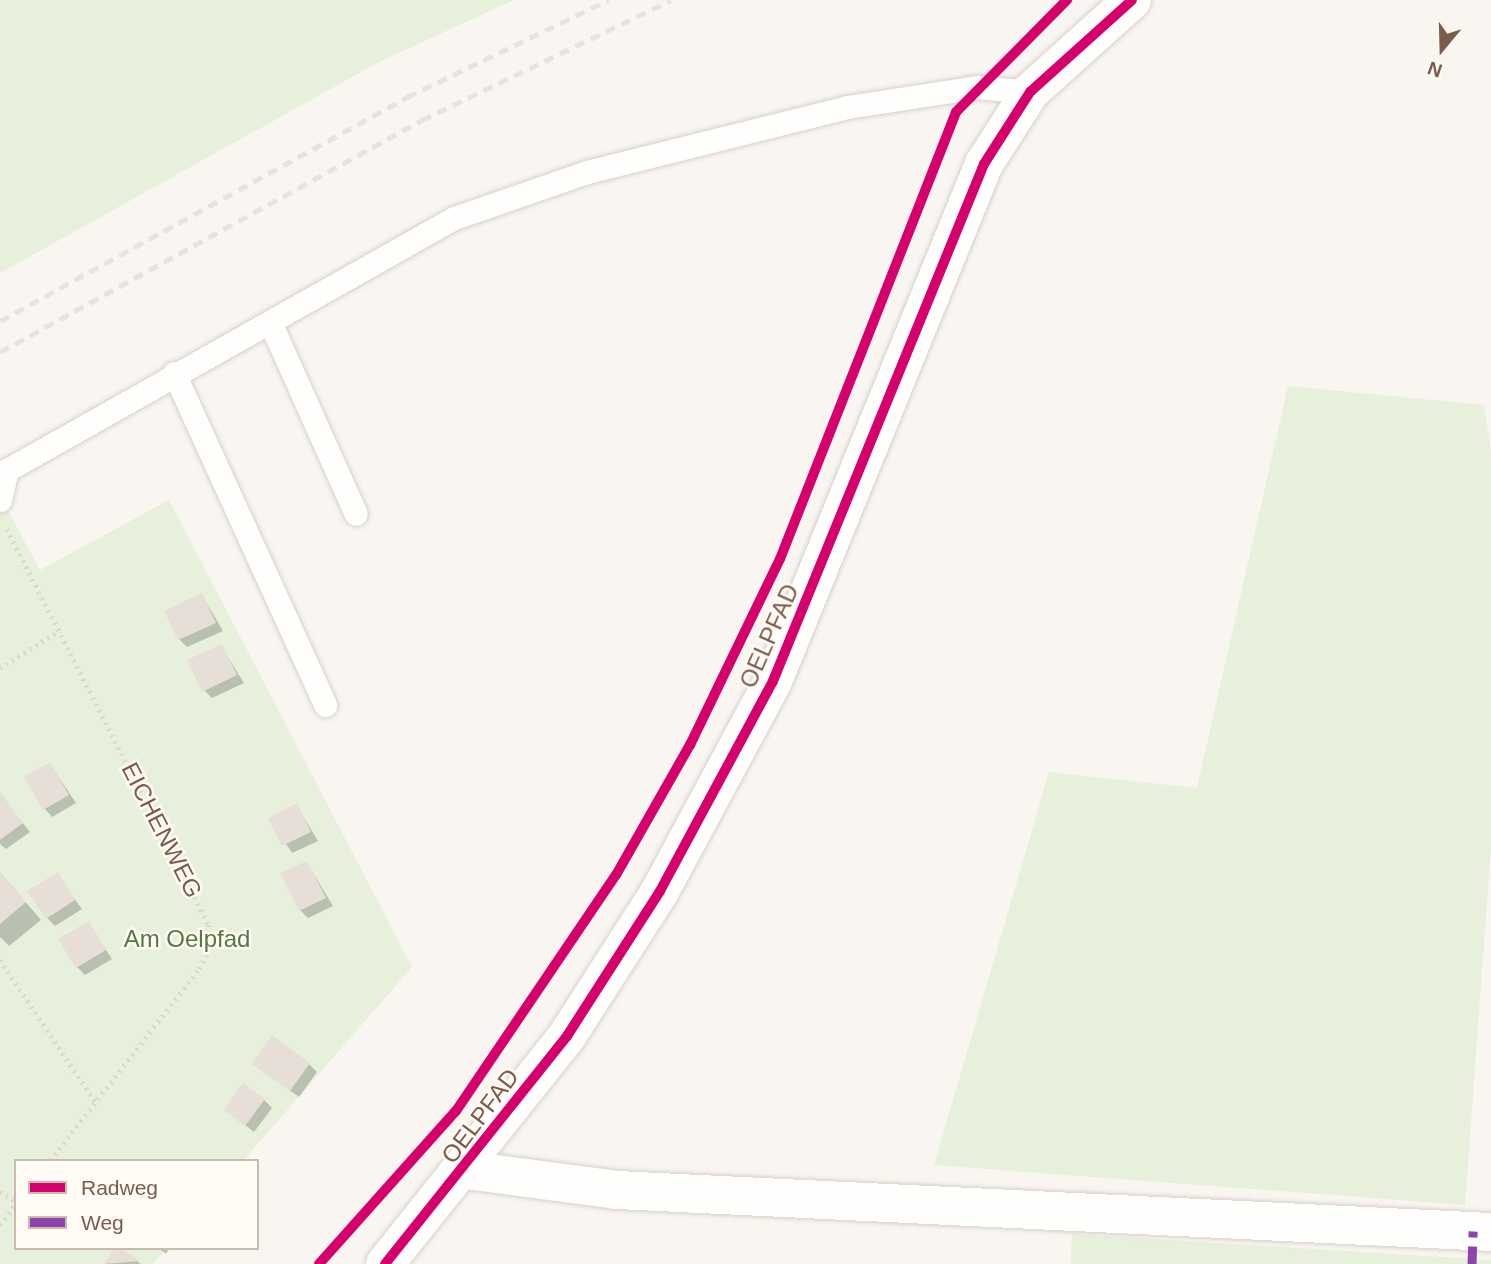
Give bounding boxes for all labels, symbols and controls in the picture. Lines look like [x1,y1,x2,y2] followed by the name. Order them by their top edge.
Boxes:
[1407,14,1477,84] north arrow
[1425,57,1445,81] text: N
[733,580,805,692] street label: OELPFAD
[116,758,208,902] street label: EICHENWEG
[124,925,250,953] park label: Am Oelpfad
[435,1063,525,1169] street label: OELPFAD
[14,1159,259,1250] legend
[81,1176,158,1199] text: Radweg
[81,1211,124,1234] text: Weg

